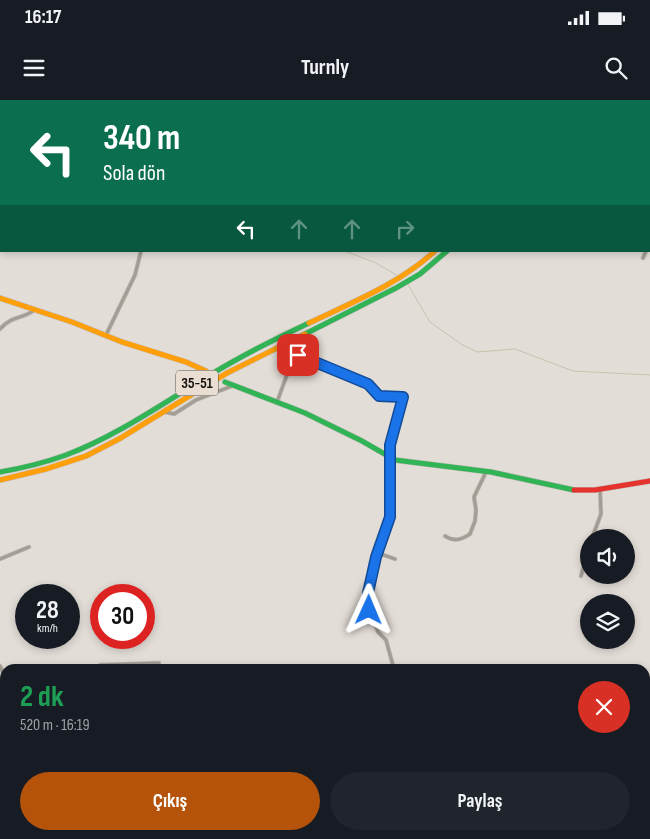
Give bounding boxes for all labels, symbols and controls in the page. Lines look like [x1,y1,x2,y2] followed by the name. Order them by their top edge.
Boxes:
[25,6,61,29] text: 16:17
[20,54,48,82] icon: menu
[301,54,349,81] text: Turnly
[602,54,630,82] icon: search
[103,117,180,160] text: 340 m
[20,120,85,185] icon: left
[103,160,165,187] text: Sola dön
[232,215,260,243] icon: left
[285,215,313,243] icon: ahead
[338,215,366,243] icon: ahead
[391,215,419,243] icon: right
[277,334,319,376] pin
[284,341,312,369] icon: arrive
[176,370,218,396] road number: 35-51
[580,529,635,649] map controls
[580,529,635,584] button: sound
[342,583,394,635] position arrow
[90,584,155,649] speed limit sign: 30
[580,594,635,649] button: layers
[36,595,59,626] text: 28
[37,621,58,636] text: km/h
[20,679,64,715] text: 2 dk
[578,681,630,733] button: close
[20,716,90,735] text: 520 m · 16:19
[20,772,320,830] button: Çıkış
[330,772,630,830] button: Paylaş

